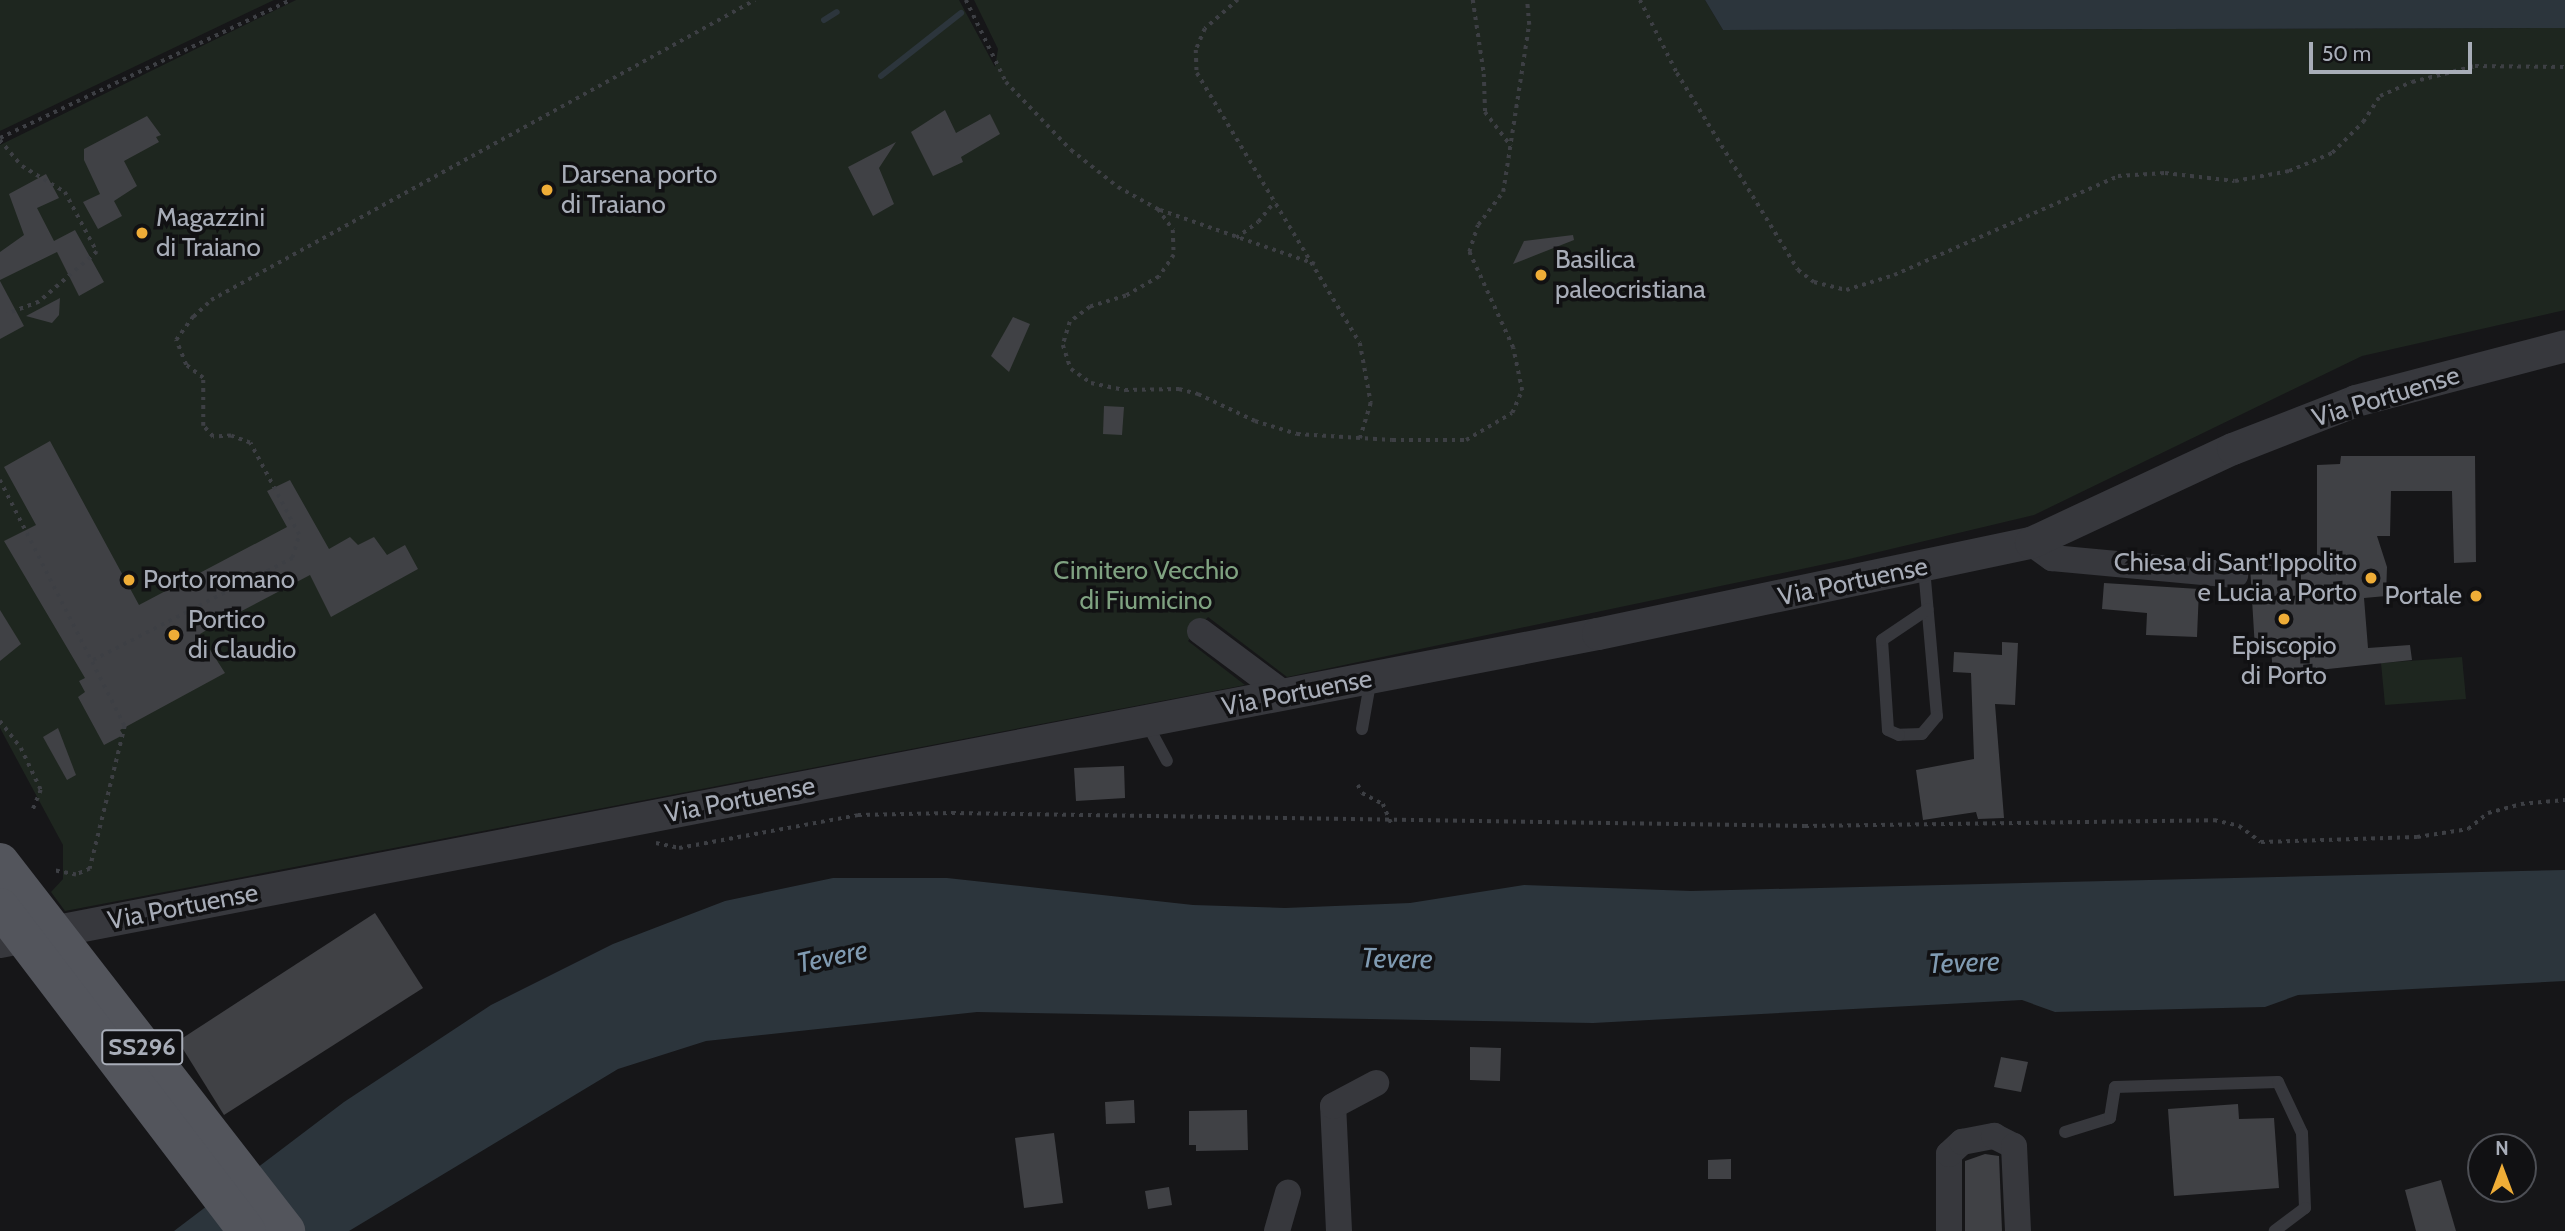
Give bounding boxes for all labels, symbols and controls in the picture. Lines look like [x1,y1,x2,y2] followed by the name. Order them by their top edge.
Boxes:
[2313,28,2476,72] scale bar
[2322,41,2371,66] text: 50 m
[561,159,717,220] place label: Darsena porto di Traiano
[539,182,555,198] marker: Darsena porto di Traiano
[156,202,265,264] place label: Magazzini di Traiano
[134,225,150,241] marker: Magazzini di Traiano
[1555,244,1706,306] place label: Basilica paleocristiana
[1533,267,1549,283] marker: Basilica paleocristiana
[2309,360,2463,434] street label: Via Portuense
[2114,547,2357,608] place label: Chiesa di Sant'Ippolito e Lucia a Porto
[1775,551,1931,613] street label: Via Portuense
[1053,555,1239,616] park label: Cimitero Vecchio di Fiumicino
[143,564,295,596] place label: Porto romano
[2363,570,2379,586] marker: Chiesa di Sant'Ippolito e Lucia a Porto
[121,572,137,588] marker: Porto romano
[2384,580,2462,612] place label: Portale
[2468,588,2484,604] marker: Portale
[188,604,296,666] place label: Portico di Claudio
[2276,611,2292,627] marker: Episcopio di Porto
[166,627,182,643] marker: Portico di Claudio
[2231,630,2337,692] place label: Episcopio di Porto
[1219,663,1375,723] street label: Via Portuense
[662,770,818,830] street label: Via Portuense
[105,877,261,937] street label: Via Portuense
[794,932,870,980] water label: Tevere
[1361,941,1433,975] water label: Tevere
[1928,944,2000,980] water label: Tevere
[100,1027,184,1068] road number: SS296
[2467,1133,2537,1203] north arrow
[2495,1137,2509,1160] text: N

